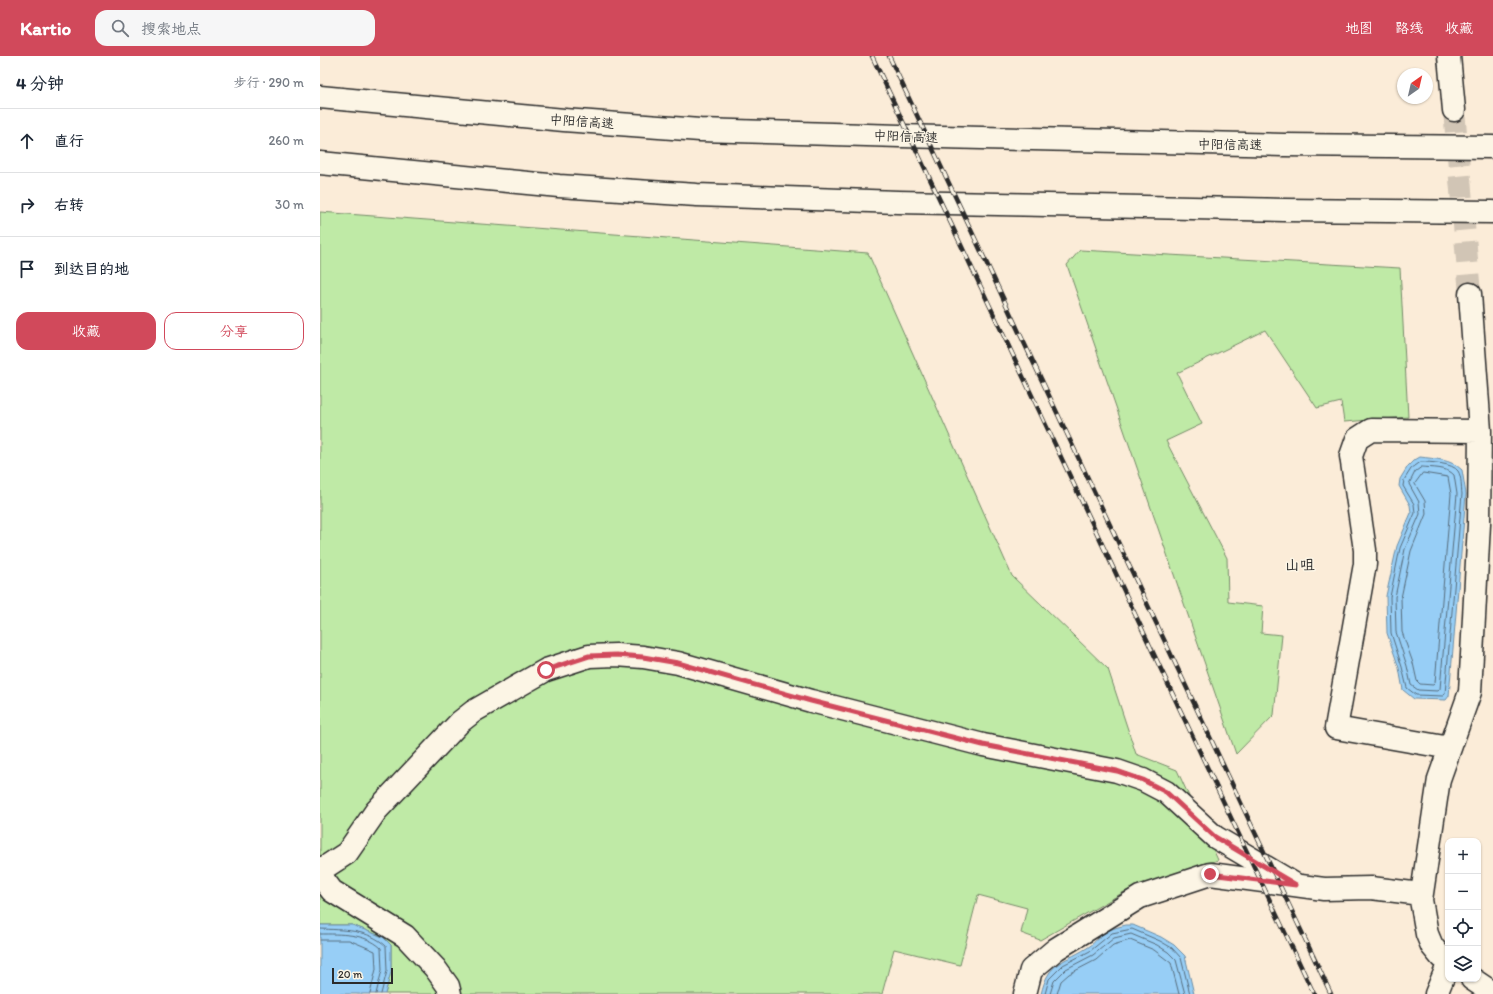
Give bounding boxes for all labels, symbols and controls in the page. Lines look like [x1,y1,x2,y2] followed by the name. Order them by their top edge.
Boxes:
[95,10,375,46] search box
[20,17,71,40] text: Kartio
[109,17,131,39] icon: search
[141,20,201,38] text: 搜索地点
[1345,20,1373,37] text: 地图
[1395,20,1423,37] text: 路线
[1445,20,1473,37] text: 收藏
[1397,68,1433,104] north arrow
[16,73,64,93] text: 4 分钟
[234,75,304,90] text: 步行 · 290 m
[549,112,615,131] street label: 中阳信高速
[873,128,939,145] street label: 中阳信高速
[16,130,38,152] icon: ahead
[54,132,84,150] text: 直行
[268,133,304,148] text: 260 m
[1197,136,1263,153] street label: 中阳信高速
[16,194,38,216] icon: right
[54,196,84,214] text: 右转
[275,197,304,212] text: 30 m
[16,258,38,280] icon: arrive
[54,260,129,278] text: 到达目的地
[16,312,156,350] button: 收藏
[164,312,304,350] button: 分享
[1285,556,1315,574] district label: 山咀
[537,661,555,679] route start
[1445,838,1481,982] map controls
[1445,838,1481,874] button: +
[1201,865,1219,883] route end
[1445,874,1481,910] button: −
[1445,910,1481,946] button: locate
[1445,946,1481,982] button: layers
[332,966,393,985] scale bar
[338,968,362,981] text: 20 m

